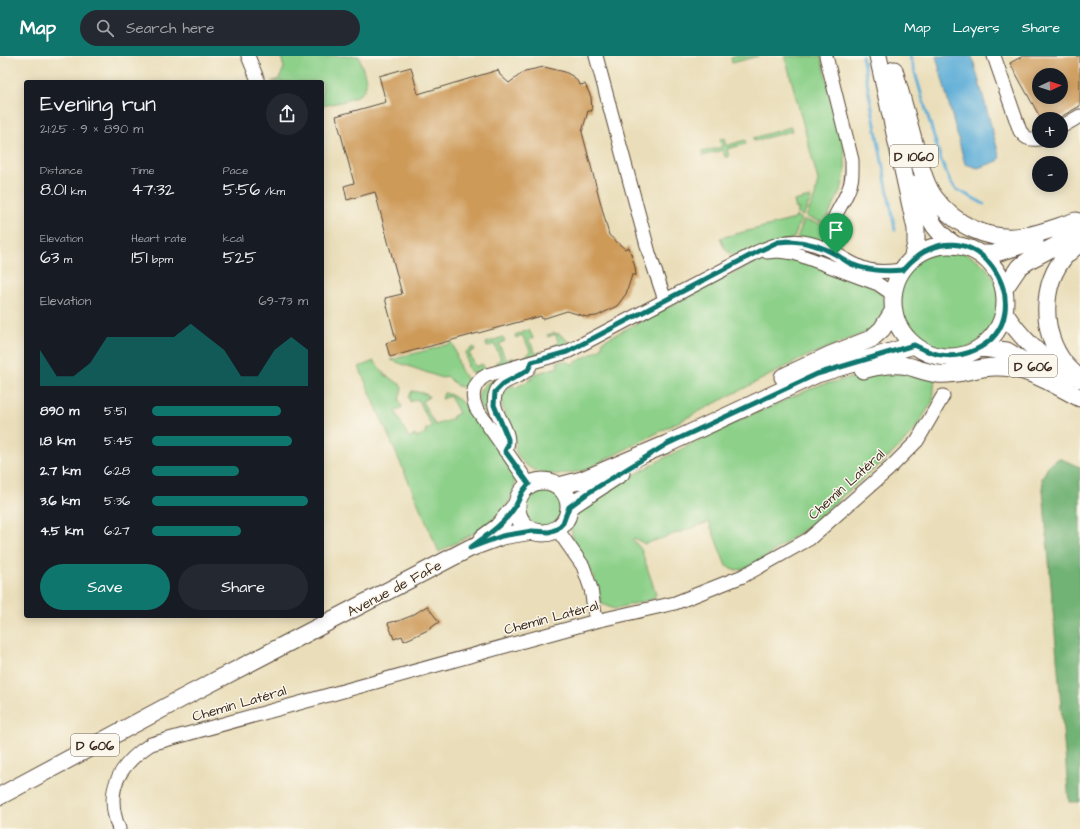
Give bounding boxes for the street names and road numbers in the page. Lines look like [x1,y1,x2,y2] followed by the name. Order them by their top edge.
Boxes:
[890,145,938,167] road number: D 1060
[1009,355,1057,377] road number: D 606
[804,445,889,525] street label: Chemin Latéral
[344,555,446,622] street label: Avenue de Fafe
[502,596,601,640] street label: Chemin Latéral
[190,681,289,727] street label: Chemin Latéral
[71,734,119,756] road number: D 606

